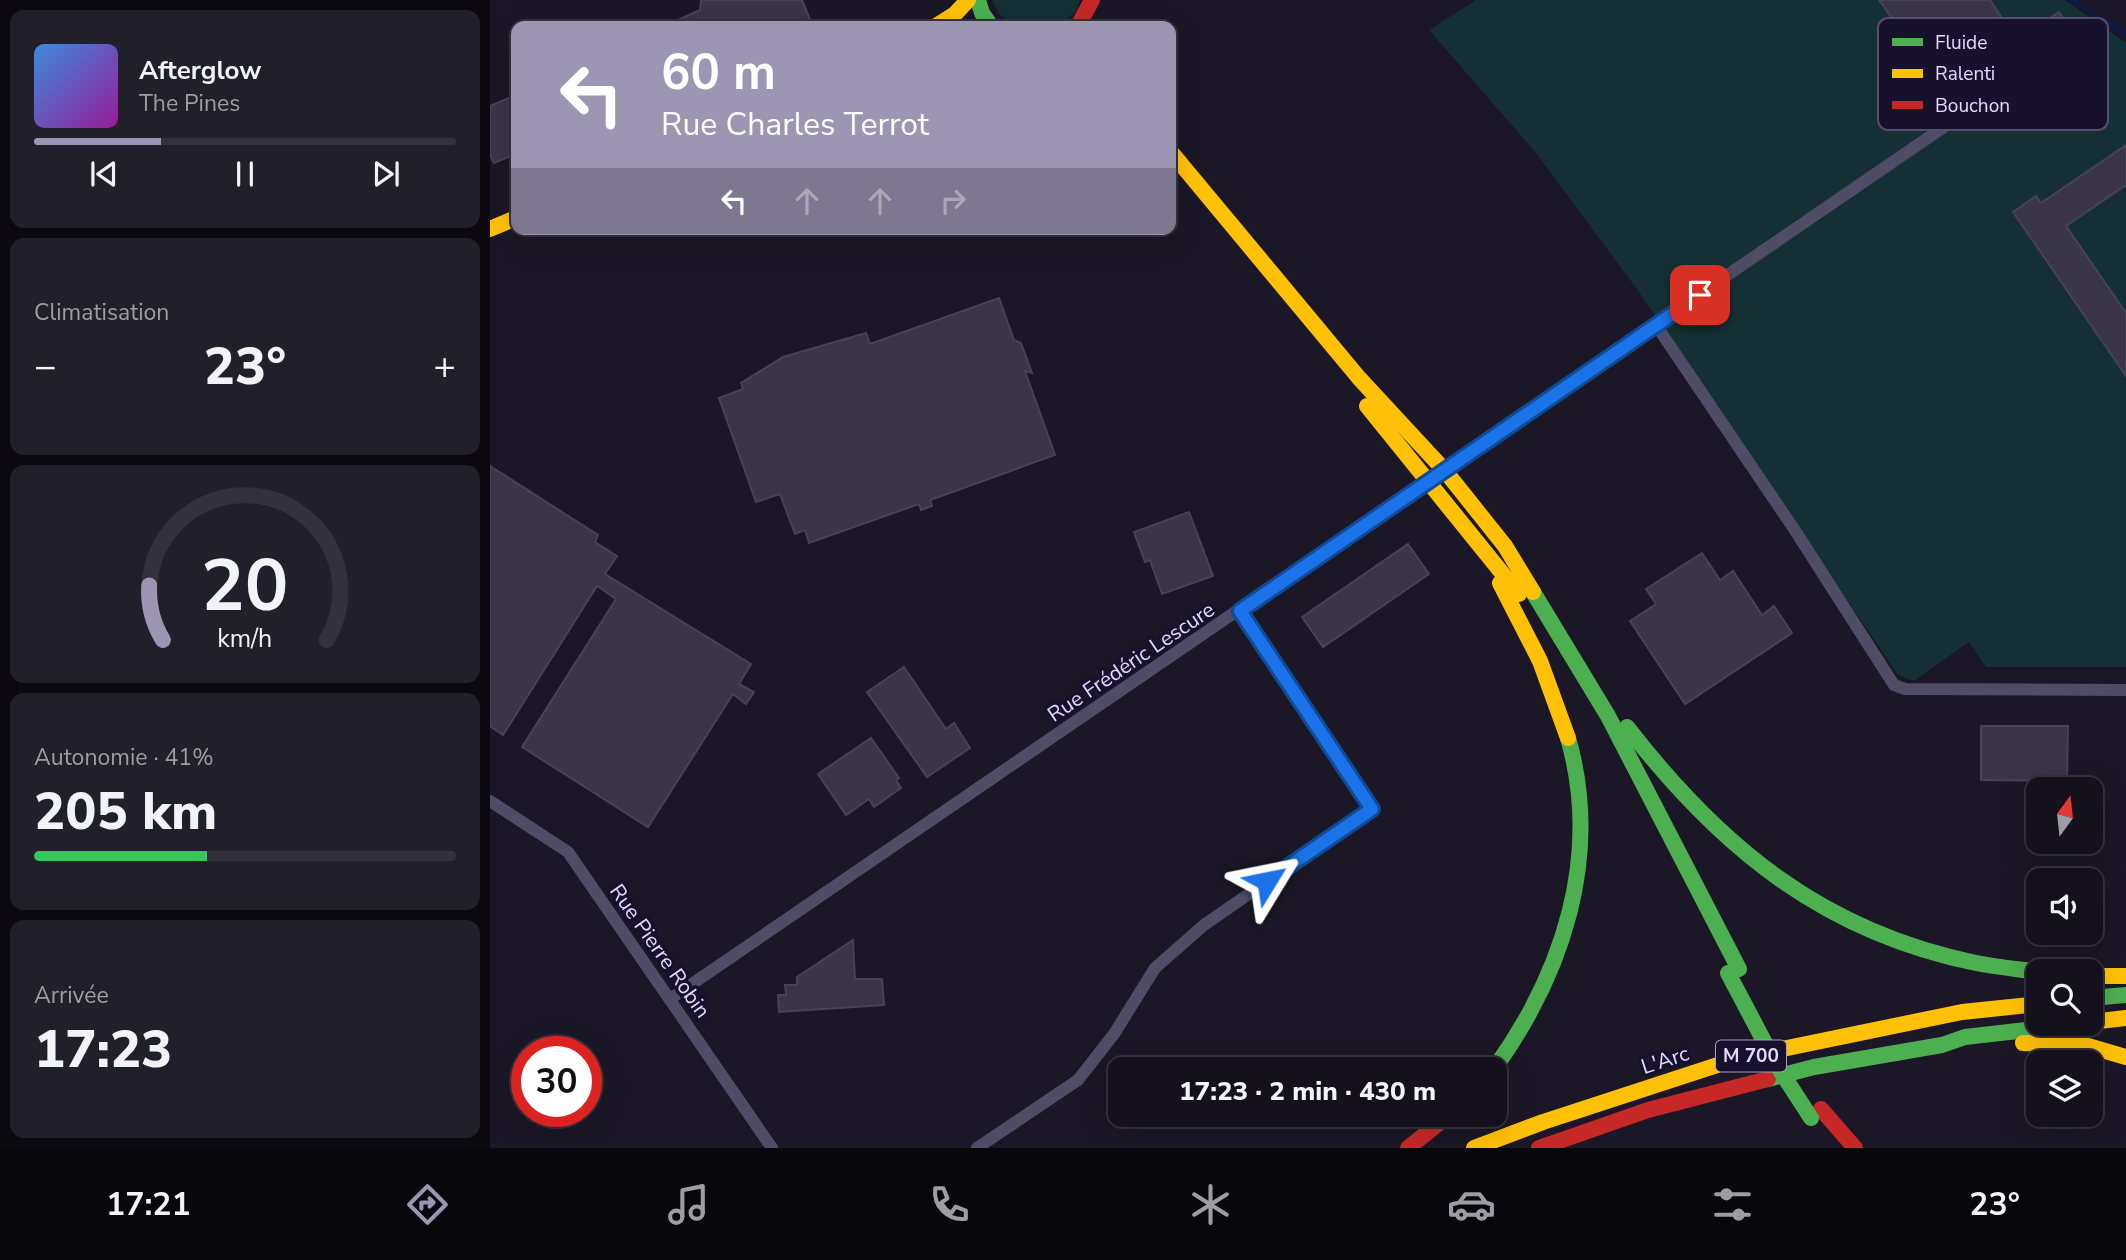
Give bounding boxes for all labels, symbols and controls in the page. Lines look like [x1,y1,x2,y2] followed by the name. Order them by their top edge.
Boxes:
[1878,18,2108,130] legend
[1935,30,1987,56] text: Fluide
[661,39,776,106] text: 60 m
[546,49,637,140] icon: left
[139,53,262,88] text: Afterglow
[1935,61,1995,87] text: Ralenti
[139,88,240,119] text: The Pines
[1935,93,2010,119] text: Bouchon
[661,103,929,146] text: Rue Charles Terrot
[85,155,123,193] icon: previous
[226,155,264,193] icon: pause
[367,155,405,193] icon: next
[715,182,753,220] icon: left
[788,182,826,220] icon: ahead
[861,182,899,220] icon: ahead
[934,182,972,220] icon: right
[1670,265,1730,325] pin
[1681,276,1719,314] icon: arrive
[34,297,169,328] text: Climatisation
[204,331,286,402] text: 23°
[34,341,57,392] text: −
[433,341,456,392] text: +
[201,536,289,636] text: 20
[1042,596,1220,728] street label: Rue Frédéric Lescure
[217,622,273,656] text: km/h
[34,742,214,773] text: Autonomie · 41%
[34,776,217,847] text: 205 km
[2026,777,2104,854] north arrow
[2026,777,2103,1127] map controls
[1230,844,1304,918] position arrow
[2026,868,2103,945] button: sound
[603,878,717,1024] street label: Rue Pierre Robin
[2026,959,2103,1036] button: search
[34,980,109,1011] text: Arrivée
[34,1014,172,1085] text: 17:23
[511,1036,602,1127] speed limit sign: 30
[1638,1039,1693,1081] street label: L'Arc
[1716,1040,1786,1072] road number: M 700
[2026,1050,2103,1127] button: layers
[1179,1074,1436,1109] text: 17:23 · 2 min · 430 m
[403,1180,452,1229] icon: directions
[664,1180,713,1229] icon: music
[925,1180,974,1229] icon: phone
[1186,1180,1235,1229] icon: climate
[1447,1180,1496,1229] icon: car
[1708,1180,1757,1229] icon: filters
[106,1183,191,1226] text: 17:21
[1969,1183,2020,1226] text: 23°

